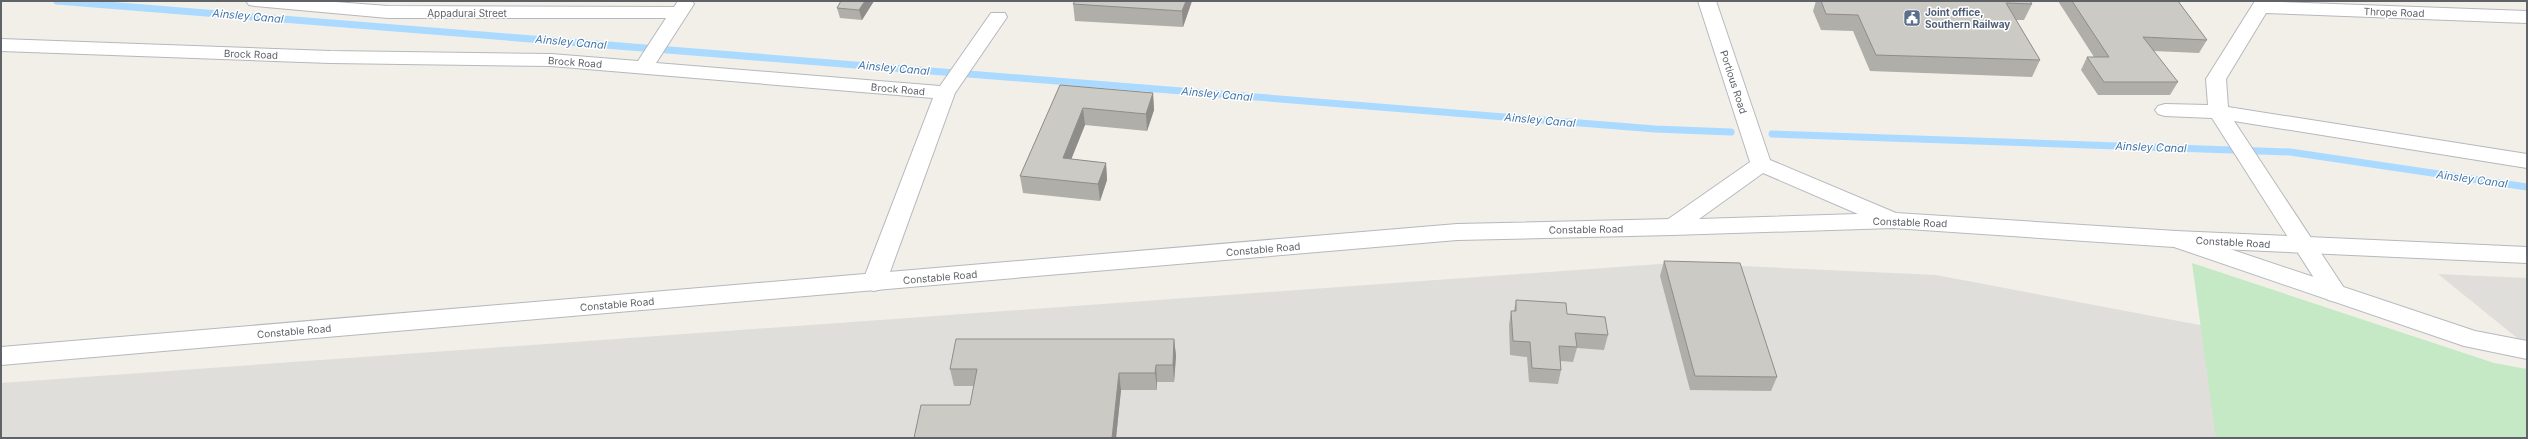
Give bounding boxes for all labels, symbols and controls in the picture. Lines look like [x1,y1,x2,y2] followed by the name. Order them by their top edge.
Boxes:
[2363,5,2425,19] street label: Thrope Road
[211,6,284,26] water label: Ainsley Canal
[1925,6,2010,31] place label: Joint office, Southern Railway
[427,7,508,19] street label: Appadurai Street
[1902,8,1922,28] public building icon: Joint office, Southern Railway
[534,32,607,52] water label: Ainsley Canal
[224,47,278,61] street label: Brock Road
[1718,49,1750,115] street label: Portious Road
[548,54,602,70] street label: Brock Road
[857,58,930,78] water label: Ainsley Canal
[870,81,926,97] street label: Brock Road
[1180,84,1253,104] water label: Ainsley Canal
[1503,110,1576,130] water label: Ainsley Canal
[2114,139,2187,155] water label: Ainsley Canal
[2435,167,2509,191] water label: Ainsley Canal
[1872,215,1948,229] street label: Constable Road
[1549,222,1623,236] street label: Constable Road
[2195,234,2271,250] street label: Constable Road
[1225,240,1301,258] street label: Constable Road
[902,268,978,286] street label: Constable Road
[579,295,655,313] street label: Constable Road
[256,322,332,340] street label: Constable Road

